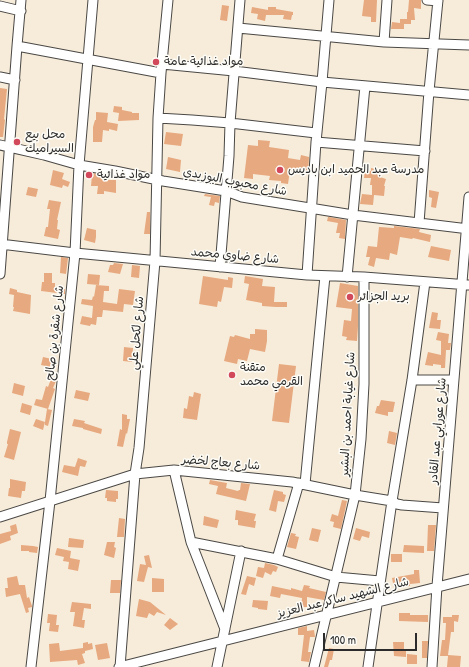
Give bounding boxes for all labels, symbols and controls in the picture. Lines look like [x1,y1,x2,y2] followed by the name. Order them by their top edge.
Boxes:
[164,55,243,69] place label: مواد غذائية عامة
[151,57,161,67] marker: مواد غذائية عامة
[25,128,74,156] place label: محل بيع السيراميك
[12,137,22,147] marker: محل بيع السيراميك
[288,163,424,177] place label: مدرسة عبد الحميد ابن باديس
[182,165,288,199] street label: شارع محبوب البوزيدي
[275,165,285,175] marker: مدرسة عبد الحميد ابن باديس
[97,168,150,182] place label: مواد غذائية
[84,170,94,180] marker: مواد غذائية
[190,245,280,267] street label: شارع ضاوي محمد
[43,285,67,381] street label: شارع شقرة بن صالح
[358,290,410,304] place label: بريد الجزائر
[345,292,355,302] marker: بريد الجزائر
[127,295,147,371] street label: شارع لكحل علي
[338,351,358,477] street label: شارع غيابة احمد بن البشير
[240,361,303,389] place label: متقنة القرمي محمد
[227,370,237,380] marker: متقنة القرمي محمد
[426,377,450,485] street label: شارع عورابي عبد القادر
[181,452,261,474] street label: شارع بعاج لخضر
[276,575,410,621] street label: شارع الشهيد ساكر عبد العزيز
[325,625,419,651] scale bar
[330,631,356,648] text: 100 m

